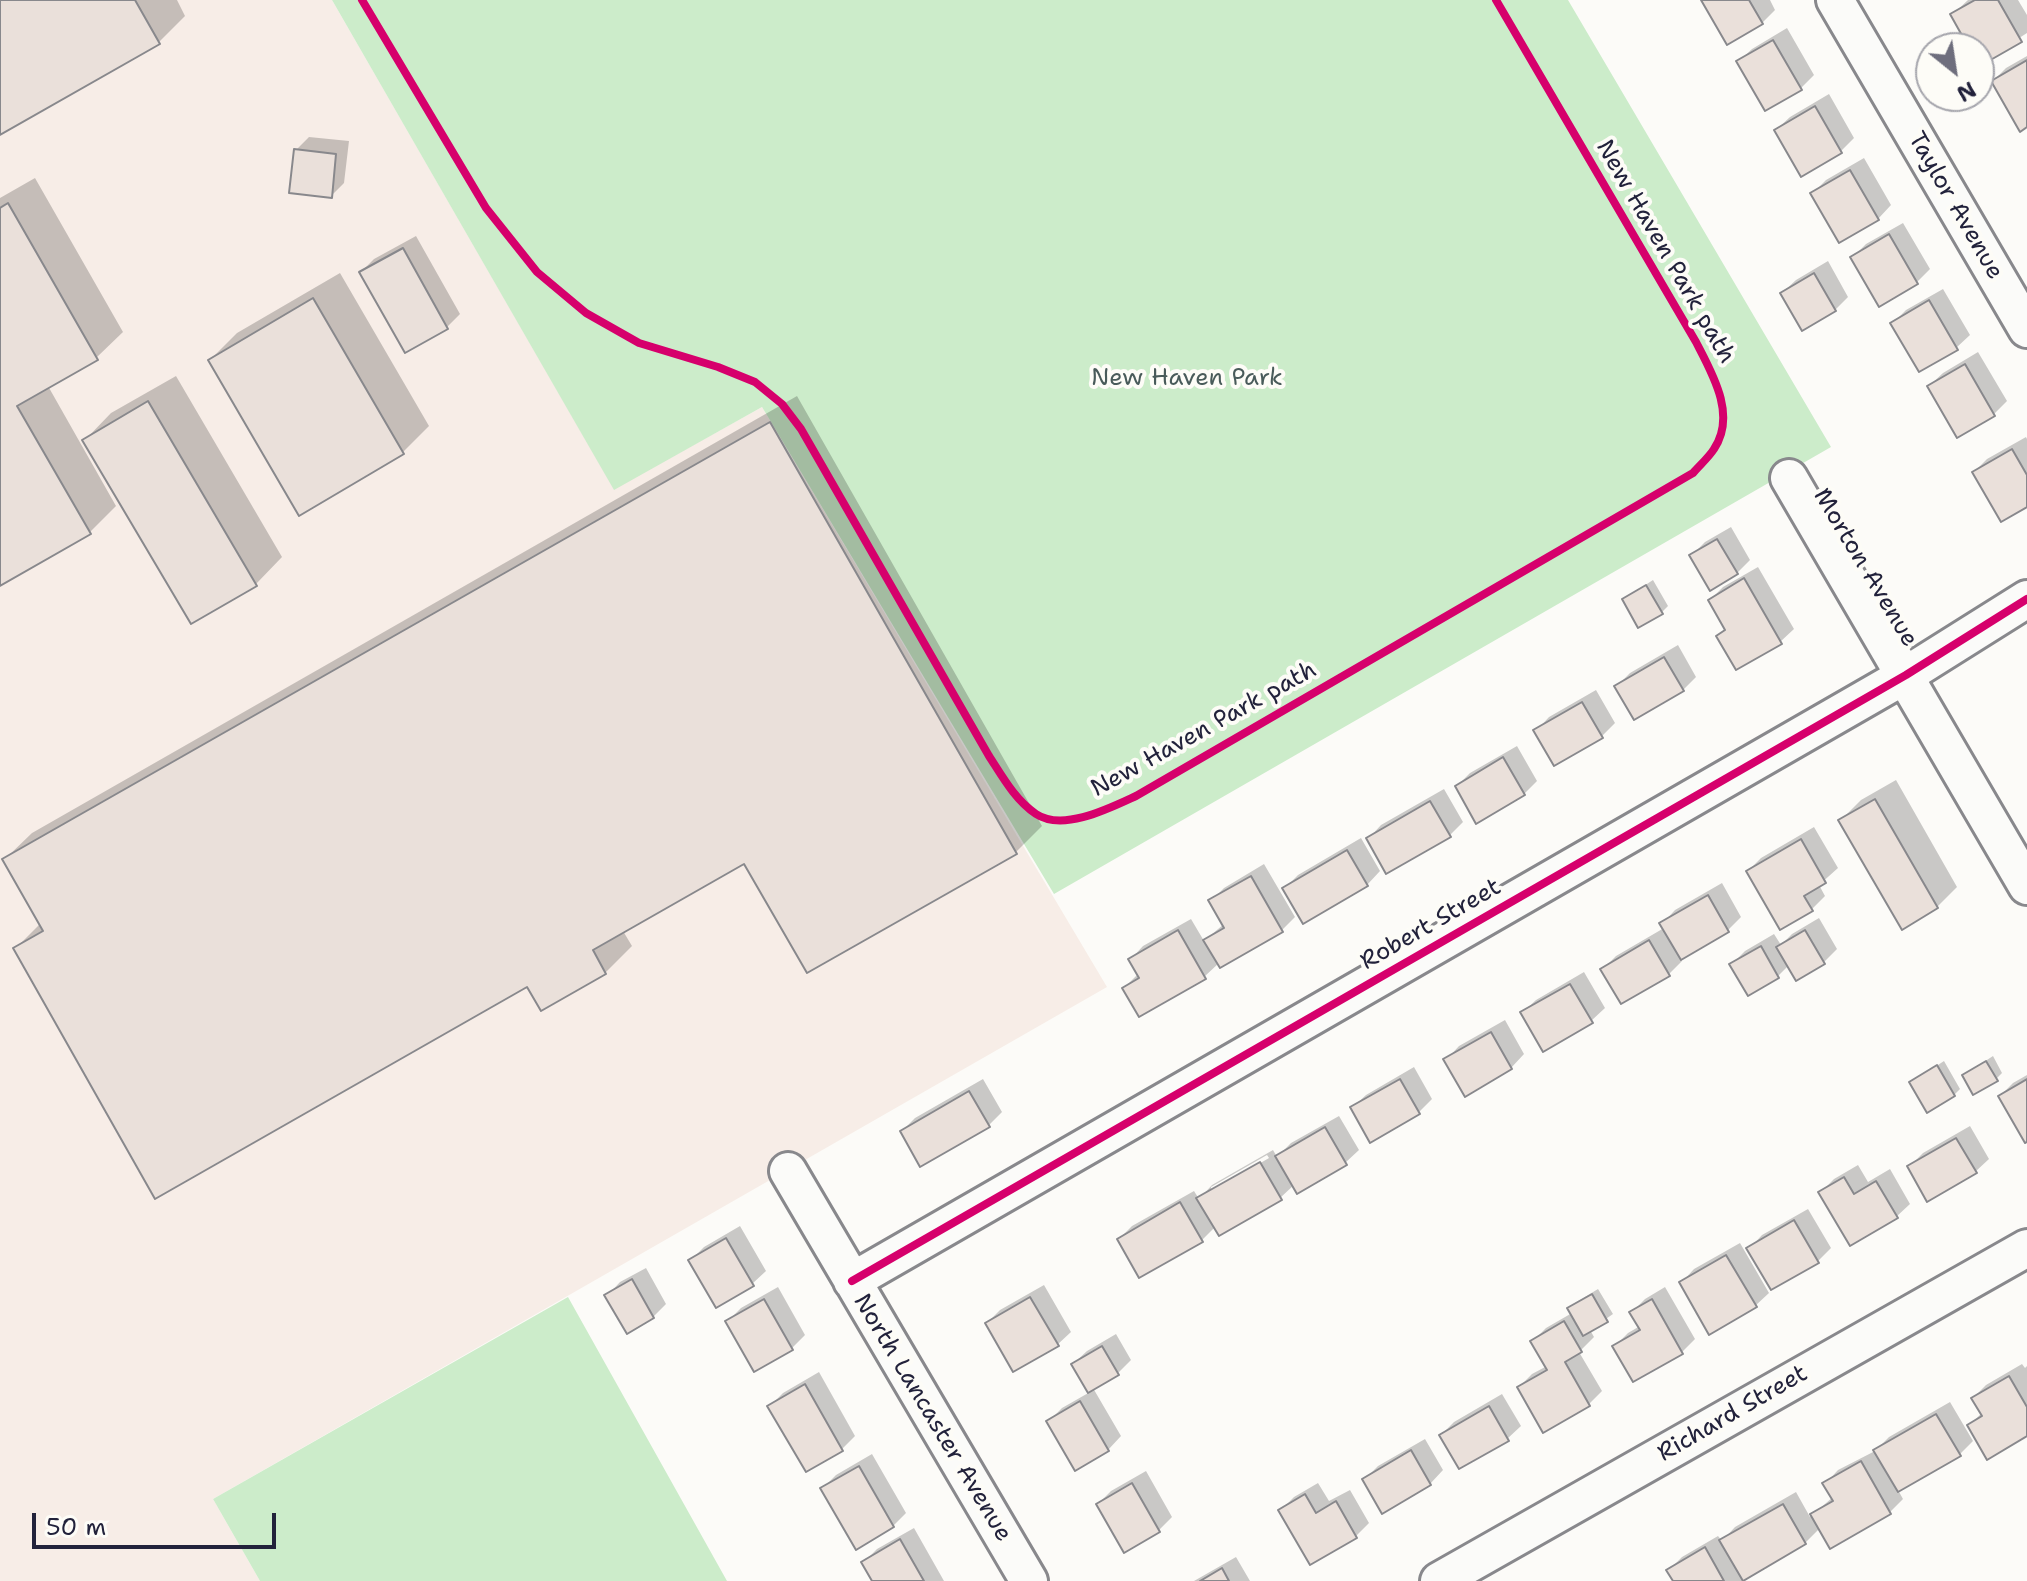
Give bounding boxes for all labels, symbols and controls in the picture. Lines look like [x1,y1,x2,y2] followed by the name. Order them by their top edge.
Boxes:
[1915,32,1995,112] north arrow
[1951,75,1981,108] text: N
[1901,127,2009,285] street label: Taylor Avenue
[1589,135,1741,369] street label: New Haven Park path
[1091,365,1283,393] park label: New Haven Park
[1806,484,1924,652] street label: Morton Avenue
[1086,656,1322,804] street label: New Haven Park path
[1356,873,1506,977] street label: Robert Street
[847,1289,1017,1547] street label: North Lancaster Avenue
[1653,1359,1813,1469] street label: Richard Street
[36,1497,280,1547] scale bar
[46,1511,106,1543] text: 50 m

